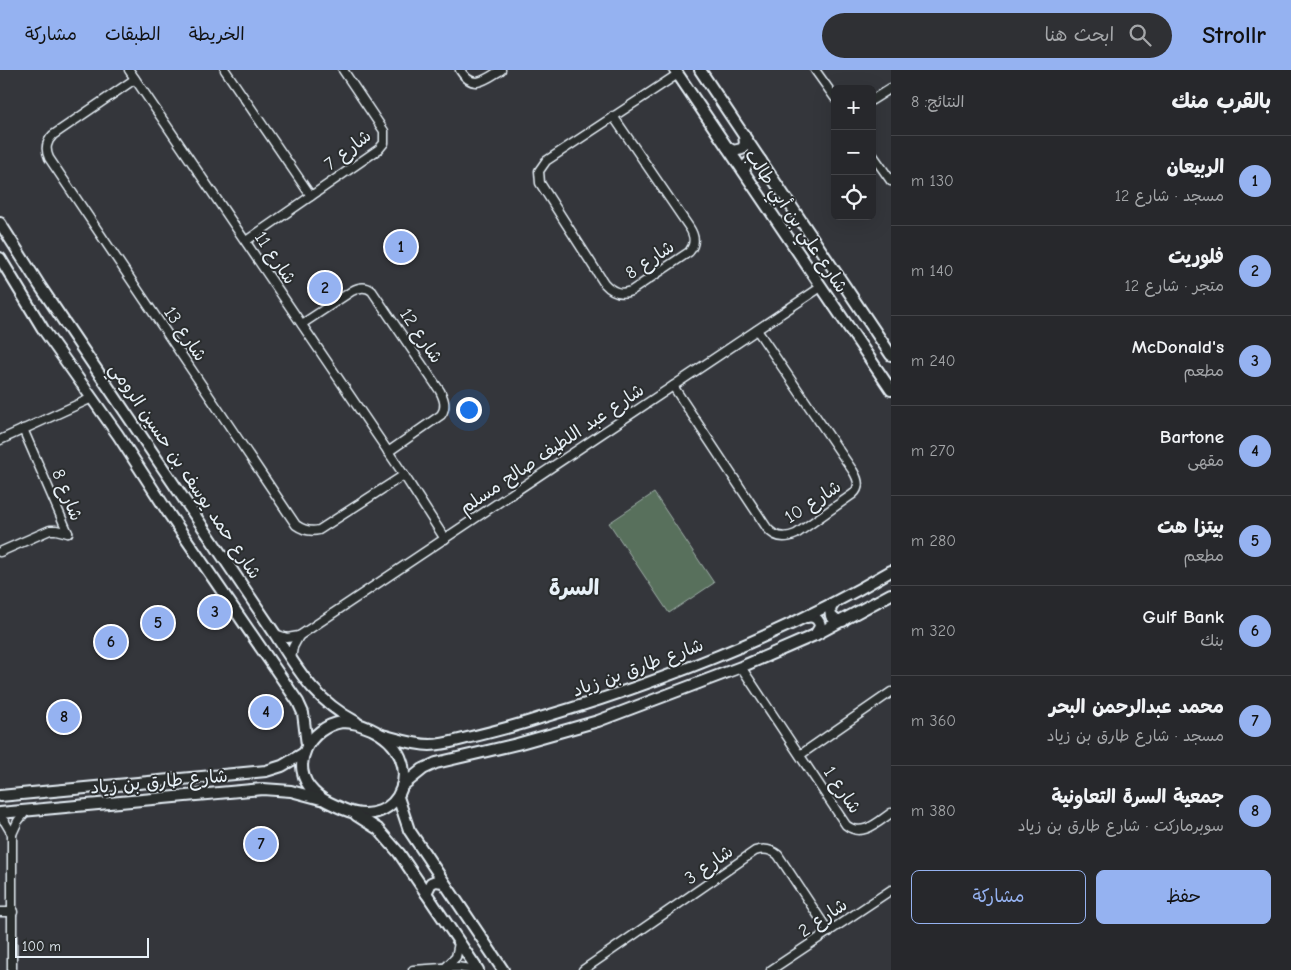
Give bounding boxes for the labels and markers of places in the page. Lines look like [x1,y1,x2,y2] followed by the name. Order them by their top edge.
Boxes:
[385,228,417,266] pin: 1
[309,269,341,307] pin: 2
[199,593,231,631] pin: 3
[142,604,174,642] pin: 5
[95,623,127,661] pin: 6
[250,693,282,731] pin: 4
[48,698,80,736] pin: 8
[245,825,277,863] pin: 7

